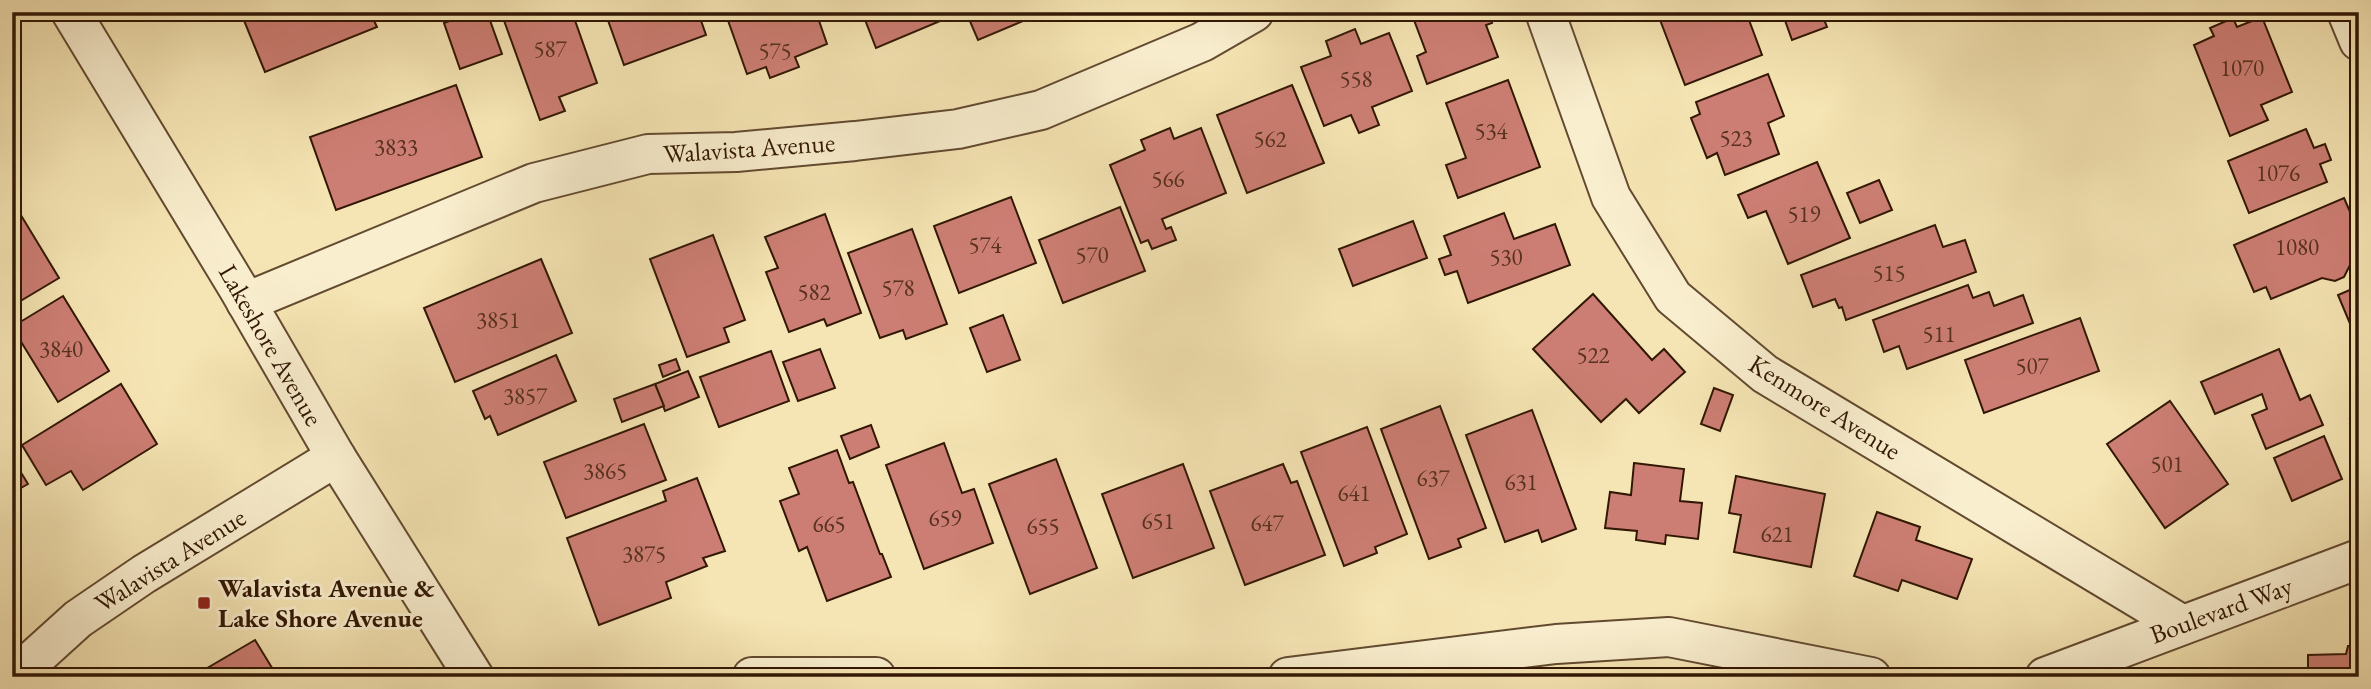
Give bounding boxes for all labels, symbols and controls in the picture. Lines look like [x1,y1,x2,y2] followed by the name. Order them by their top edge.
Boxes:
[533,34,568,64] house number: 587
[758,36,792,66] house number: 575
[2220,53,2264,83] house number: 1070
[1339,64,1373,94] house number: 558
[1474,116,1509,146] house number: 534
[1719,123,1753,153] house number: 523
[1253,124,1287,154] house number: 562
[662,125,836,171] street label: Walavista Avenue
[374,132,418,162] house number: 3833
[2256,158,2300,188] house number: 1076
[1151,164,1185,194] house number: 566
[1787,199,1821,229] house number: 519
[968,230,1003,260] house number: 574
[2275,232,2319,262] house number: 1080
[1075,240,1109,270] house number: 570
[1489,242,1523,272] house number: 530
[211,258,331,432] street label: Lakeshore Avenue
[1872,258,1906,288] house number: 515
[881,273,915,303] house number: 578
[797,277,831,307] house number: 582
[476,305,520,335] house number: 3851
[1922,319,1956,349] house number: 511
[39,334,83,364] house number: 3840
[1576,340,1610,370] house number: 522
[1742,347,1908,467] street label: Kenmore Avenue
[2015,351,2050,381] house number: 507
[503,381,548,411] house number: 3857
[2150,449,2184,479] house number: 501
[583,456,627,486] house number: 3865
[1416,463,1451,493] house number: 637
[1504,467,1538,497] house number: 631
[1337,478,1371,508] house number: 641
[88,500,252,620] street label: Walavista Avenue
[928,503,962,533] house number: 659
[1141,506,1175,536] house number: 651
[1250,508,1285,538] house number: 647
[812,509,846,539] house number: 665
[1026,511,1060,541] house number: 655
[1760,519,1794,549] house number: 621
[622,539,666,569] house number: 3875
[2145,568,2298,652] street label: Boulevard Way
[218,571,435,635] place label: Walavista Avenue & Lake Shore Avenue
[196,595,212,611] marker: Walavista Avenue & Lake Shore Avenue

